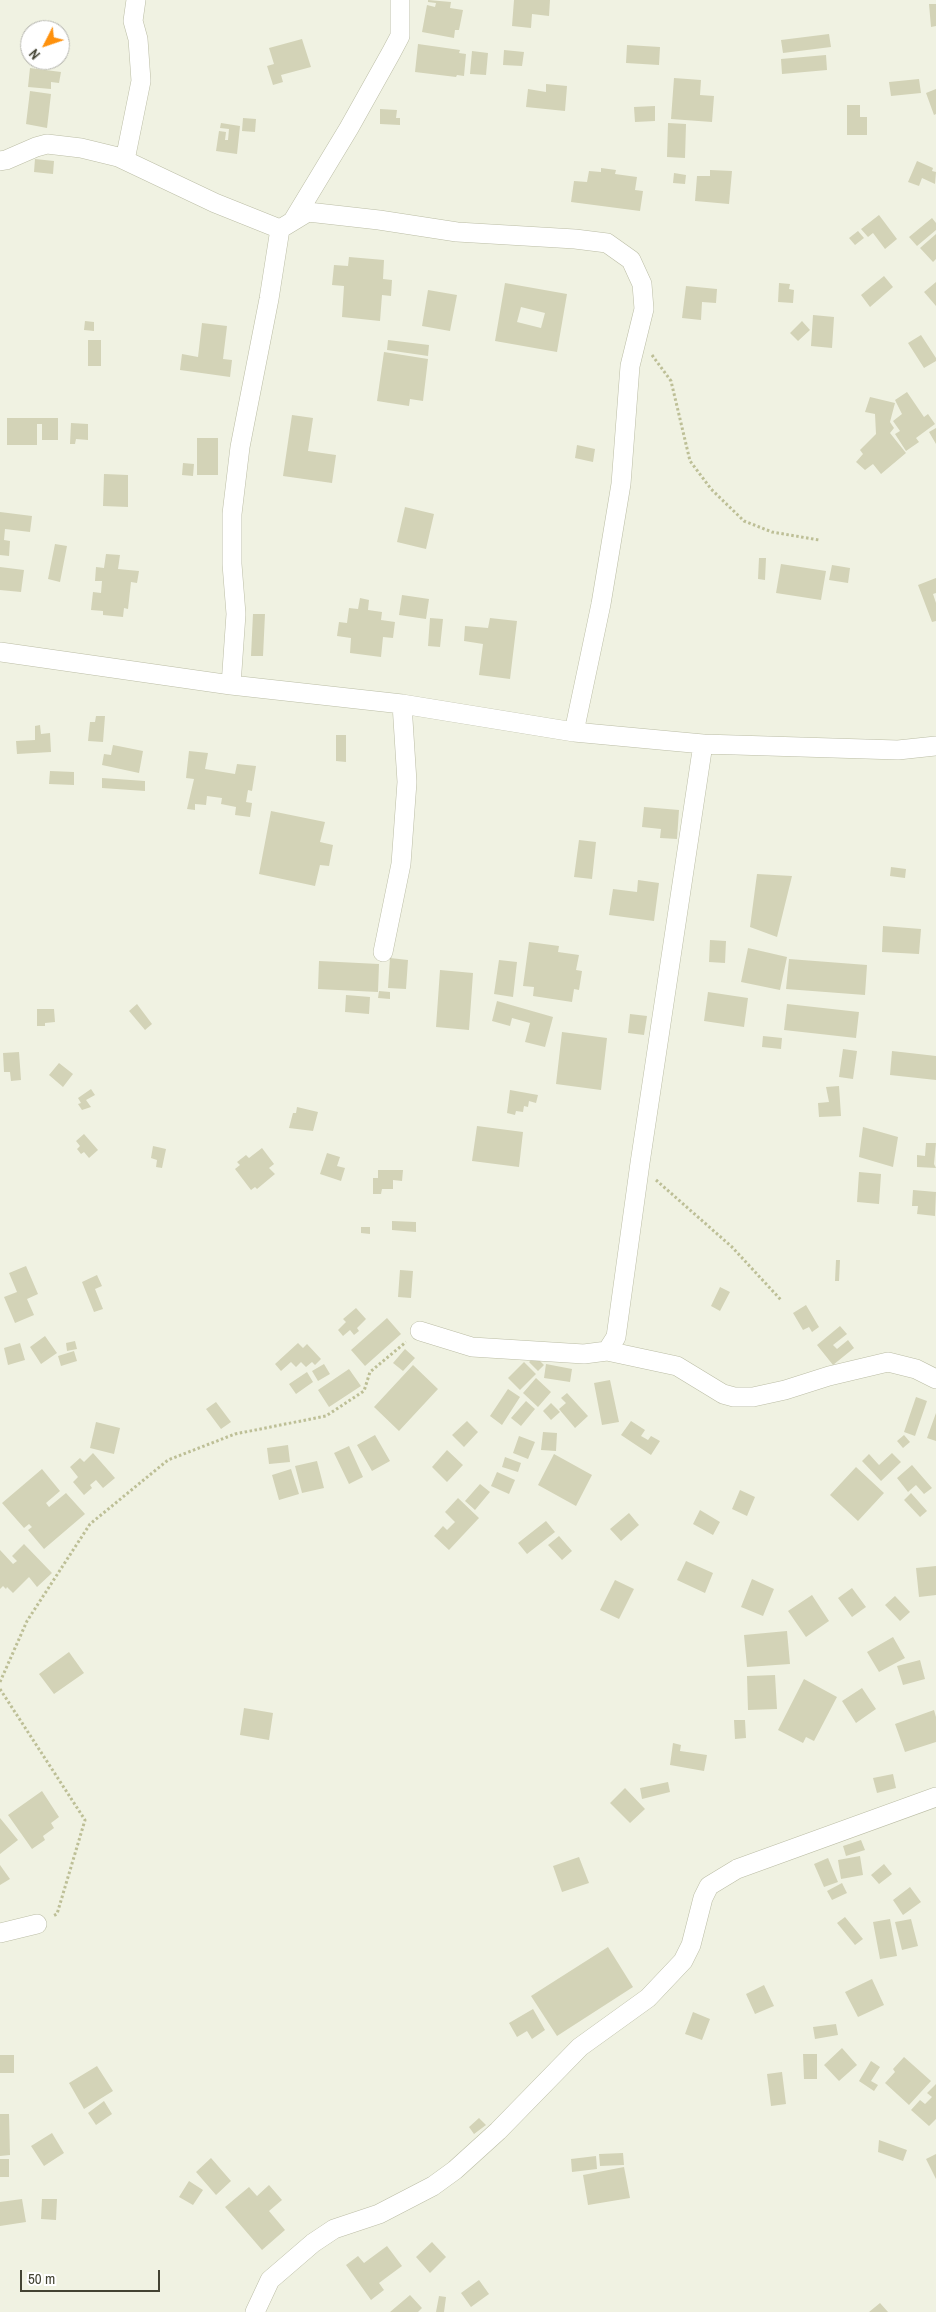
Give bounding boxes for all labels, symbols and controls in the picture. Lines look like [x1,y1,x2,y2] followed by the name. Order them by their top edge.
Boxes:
[20,20,70,70] north arrow
[25,45,44,63] text: N
[22,2260,162,2292] scale bar
[28,2268,55,2289] text: 50 m

